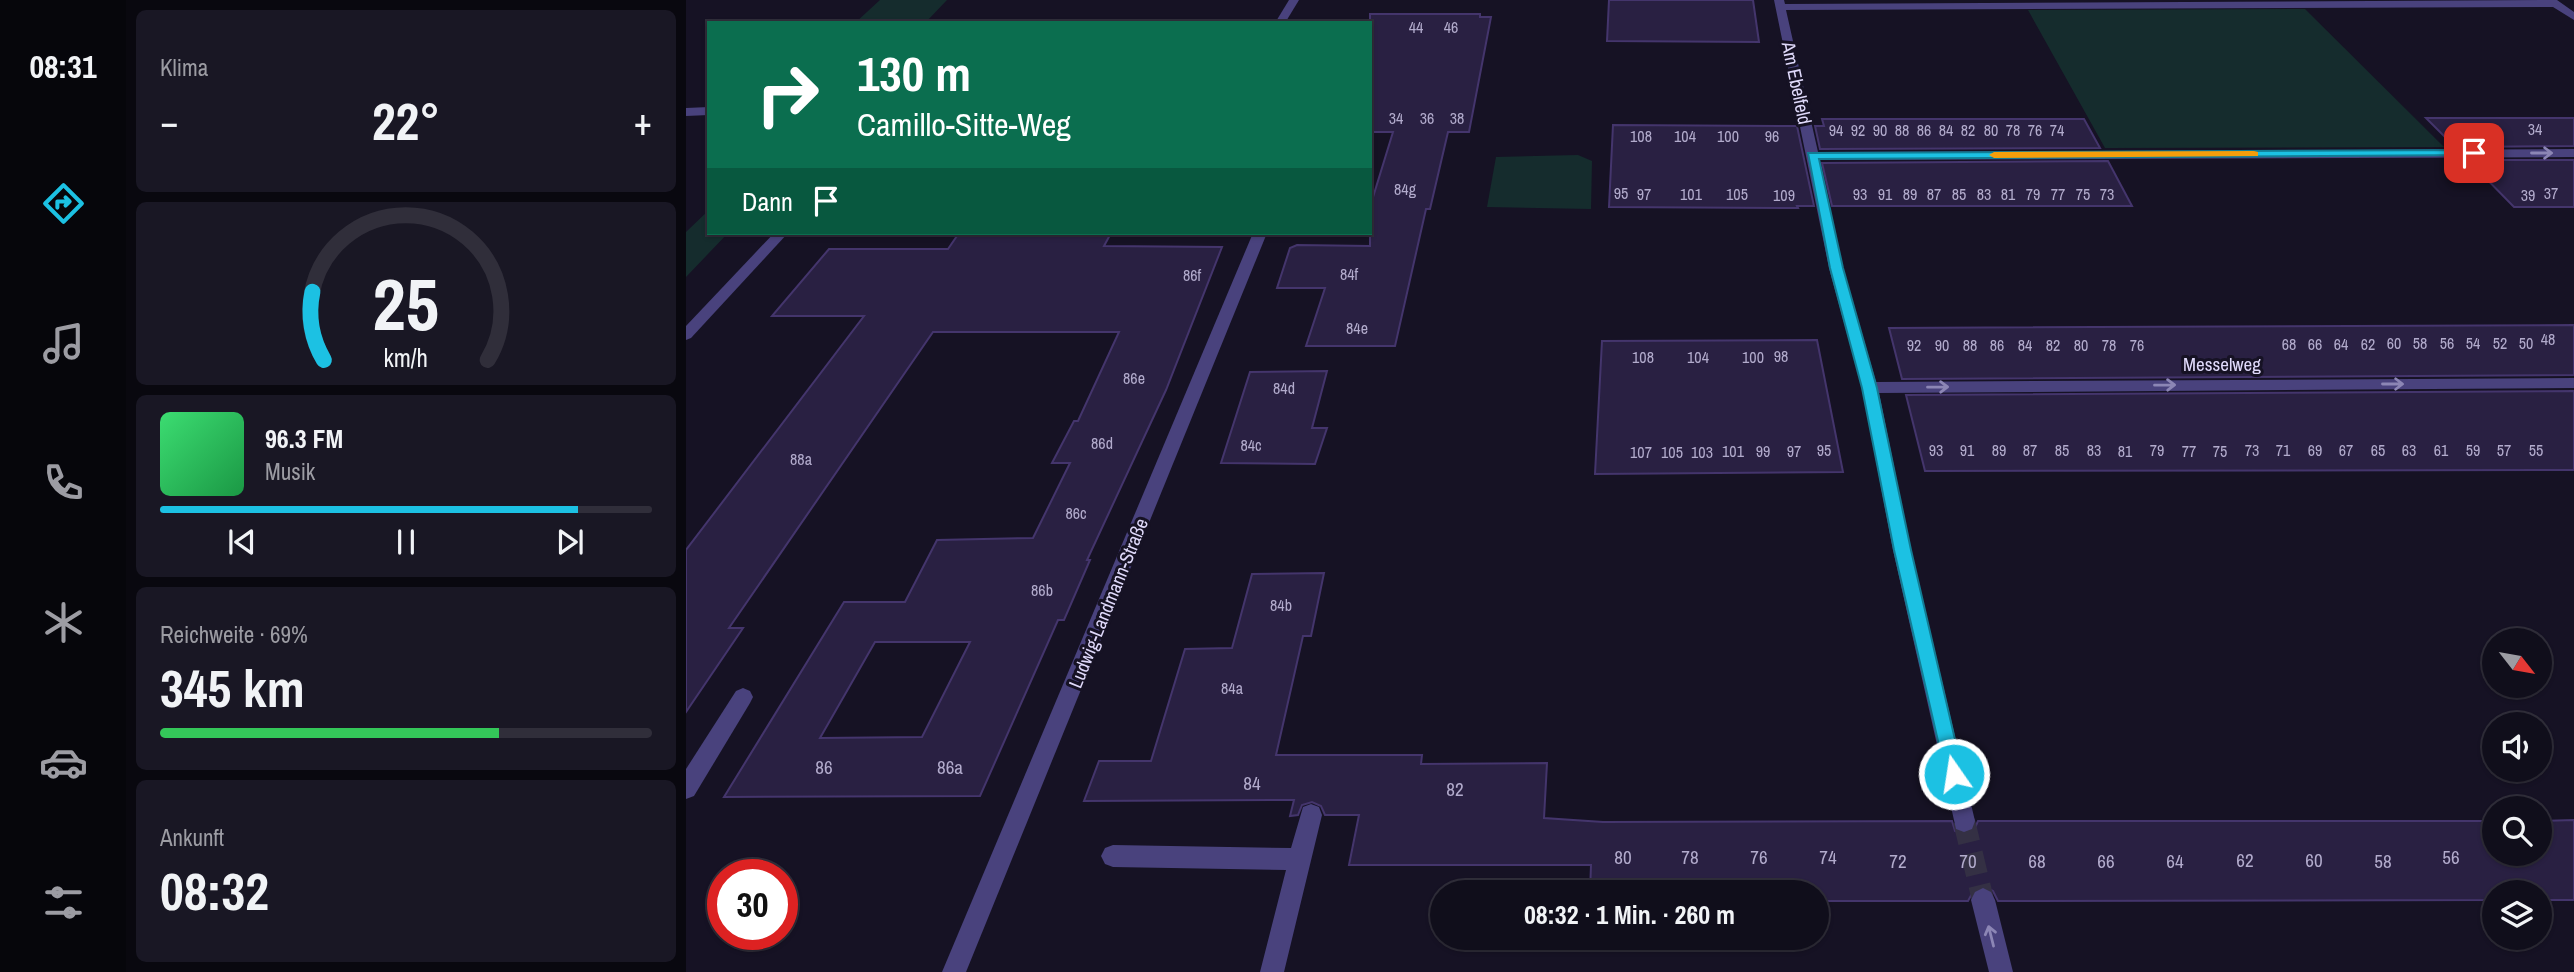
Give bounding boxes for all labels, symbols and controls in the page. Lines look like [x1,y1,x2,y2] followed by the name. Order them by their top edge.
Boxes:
[1409,16,1423,38] house number: 44
[1444,16,1458,38] house number: 46
[1775,38,1818,127] street label: Am Ebelfeld
[857,40,971,106] text: 130 m
[29,45,97,88] text: 08:31
[742,49,833,140] icon: right
[160,52,208,83] text: Klima
[372,86,440,156] text: 22°
[160,96,178,147] text: −
[634,96,652,147] text: +
[857,103,1071,146] text: Camillo-Sitte-Weg
[1389,107,1403,129] house number: 34
[1420,107,1434,129] house number: 36
[1450,107,1464,129] house number: 38
[2528,118,2542,140] house number: 34
[1829,119,1843,141] house number: 94
[1851,119,1865,141] house number: 92
[1873,119,1887,141] house number: 90
[1895,119,1909,141] house number: 88
[1917,119,1931,141] house number: 86
[1939,119,1953,141] house number: 84
[1961,119,1975,141] house number: 82
[1984,119,1998,141] house number: 80
[2006,119,2020,141] house number: 78
[2028,119,2042,141] house number: 76
[2050,119,2064,141] house number: 74
[2444,123,2504,183] pin
[1630,125,1652,147] house number: 108
[1674,125,1696,147] house number: 104
[1717,125,1739,147] house number: 100
[1765,125,1779,147] house number: 96
[2455,134,2493,172] icon: arrive
[2530,146,2553,160] one-way arrow
[1394,178,1417,200] house number: 84g
[39,179,88,228] icon: directions
[807,182,845,220] icon: arrive
[1614,182,1628,204] house number: 95
[2544,182,2558,204] house number: 37
[1637,183,1651,205] house number: 97
[1680,183,1703,205] house number: 101
[1726,183,1748,205] house number: 105
[1853,183,1867,205] house number: 93
[1878,183,1893,205] house number: 91
[1903,183,1917,205] house number: 89
[1927,183,1941,205] house number: 87
[1952,183,1966,205] house number: 85
[1977,183,1991,205] house number: 83
[2001,183,2016,205] house number: 81
[2026,183,2040,205] house number: 79
[2051,183,2065,205] house number: 77
[2076,183,2090,205] house number: 75
[2100,183,2114,205] house number: 73
[742,184,793,219] text: Dann
[1773,184,1795,206] house number: 109
[2521,184,2535,206] house number: 39
[373,255,439,353] text: 25
[1340,263,1358,285] house number: 84f
[1183,264,1201,286] house number: 86f
[1346,317,1368,339] house number: 84e
[39,319,88,368] icon: music
[2541,328,2555,350] house number: 48
[2387,332,2401,354] house number: 60
[2413,332,2427,354] house number: 58
[2440,332,2454,354] house number: 56
[2466,332,2480,354] house number: 54
[2493,332,2507,354] house number: 52
[2519,332,2533,354] house number: 50
[2282,333,2296,355] house number: 68
[2308,333,2322,355] house number: 66
[2334,333,2348,355] house number: 64
[2361,333,2375,355] house number: 62
[1907,334,1921,356] house number: 92
[1935,334,1949,356] house number: 90
[1963,334,1977,356] house number: 88
[1990,334,2004,356] house number: 86
[2018,334,2032,356] house number: 84
[2046,334,2060,356] house number: 82
[2074,334,2088,356] house number: 80
[2102,334,2116,356] house number: 78
[2130,334,2144,356] house number: 76
[384,340,428,374] text: km/h
[1774,345,1788,367] house number: 98
[1632,346,1654,368] house number: 108
[1687,346,1709,368] house number: 104
[1742,346,1764,368] house number: 100
[2183,351,2261,377] street label: Messelweg
[1123,367,1145,389] house number: 86e
[1273,377,1295,399] house number: 84d
[2381,377,2404,391] one-way arrow
[2154,378,2177,392] one-way arrow
[1926,380,1949,394] one-way arrow
[265,421,343,456] text: 96.3 FM
[1091,432,1113,454] house number: 86d
[1240,434,1262,456] house number: 84c
[1817,439,1831,461] house number: 95
[1929,439,1943,461] house number: 93
[1960,439,1975,461] house number: 91
[1992,439,2006,461] house number: 89
[2023,439,2037,461] house number: 87
[2055,439,2069,461] house number: 85
[2087,439,2101,461] house number: 83
[2150,439,2164,461] house number: 79
[2245,439,2259,461] house number: 73
[2276,439,2291,461] house number: 71
[2308,439,2322,461] house number: 69
[2339,439,2353,461] house number: 67
[2371,439,2385,461] house number: 65
[2402,439,2416,461] house number: 63
[2434,439,2449,461] house number: 61
[2466,439,2480,461] house number: 59
[2497,439,2511,461] house number: 57
[2529,439,2543,461] house number: 55
[1722,440,1745,462] house number: 101
[1756,440,1770,462] house number: 99
[1787,440,1801,462] house number: 97
[2118,440,2133,462] house number: 81
[2182,440,2196,462] house number: 77
[2213,440,2227,462] house number: 75
[1630,441,1652,463] house number: 107
[1661,441,1683,463] house number: 105
[1691,441,1713,463] house number: 103
[790,448,813,470] house number: 88a
[265,456,315,487] text: Musik
[39,458,88,507] icon: phone
[1065,502,1087,524] house number: 86c
[1062,514,1154,692] street label: Ludwig-Landmann-Straße
[223,523,261,561] icon: previous
[387,523,425,561] icon: pause
[551,523,589,561] icon: next
[1031,579,1053,601] house number: 86b
[1270,594,1292,616] house number: 84b
[39,598,88,647] icon: climate
[160,619,308,650] text: Reichweite · 69%
[2482,628,2552,698] north arrow
[2482,628,2552,950] map controls
[160,653,305,723] text: 345 km
[1221,677,1244,699] house number: 84a
[2482,712,2552,782] button: sound
[1917,737,1991,811] position arrow
[39,738,88,787] icon: car
[815,754,833,780] house number: 86
[937,754,963,780] house number: 86a
[1243,770,1261,796] house number: 84
[1446,776,1464,802] house number: 82
[2482,796,2552,866] button: search
[160,822,224,853] text: Ankunft
[1614,844,1632,870] house number: 80
[1681,844,1699,870] house number: 78
[1750,844,1768,870] house number: 76
[1819,844,1837,870] house number: 74
[2442,844,2460,870] house number: 56
[2236,847,2254,873] house number: 62
[2305,847,2323,873] house number: 60
[1889,848,1907,874] house number: 72
[1959,848,1977,874] house number: 70
[2028,848,2046,874] house number: 68
[2097,848,2115,874] house number: 66
[2166,848,2184,874] house number: 64
[2374,848,2392,874] house number: 58
[160,856,269,926] text: 08:32
[707,859,798,950] speed limit sign: 30
[39,878,88,927] icon: filters
[2482,880,2552,950] button: layers
[1524,897,1735,932] text: 08:32 · 1 Min. · 260 m
[1984,925,1997,948] one-way arrow

